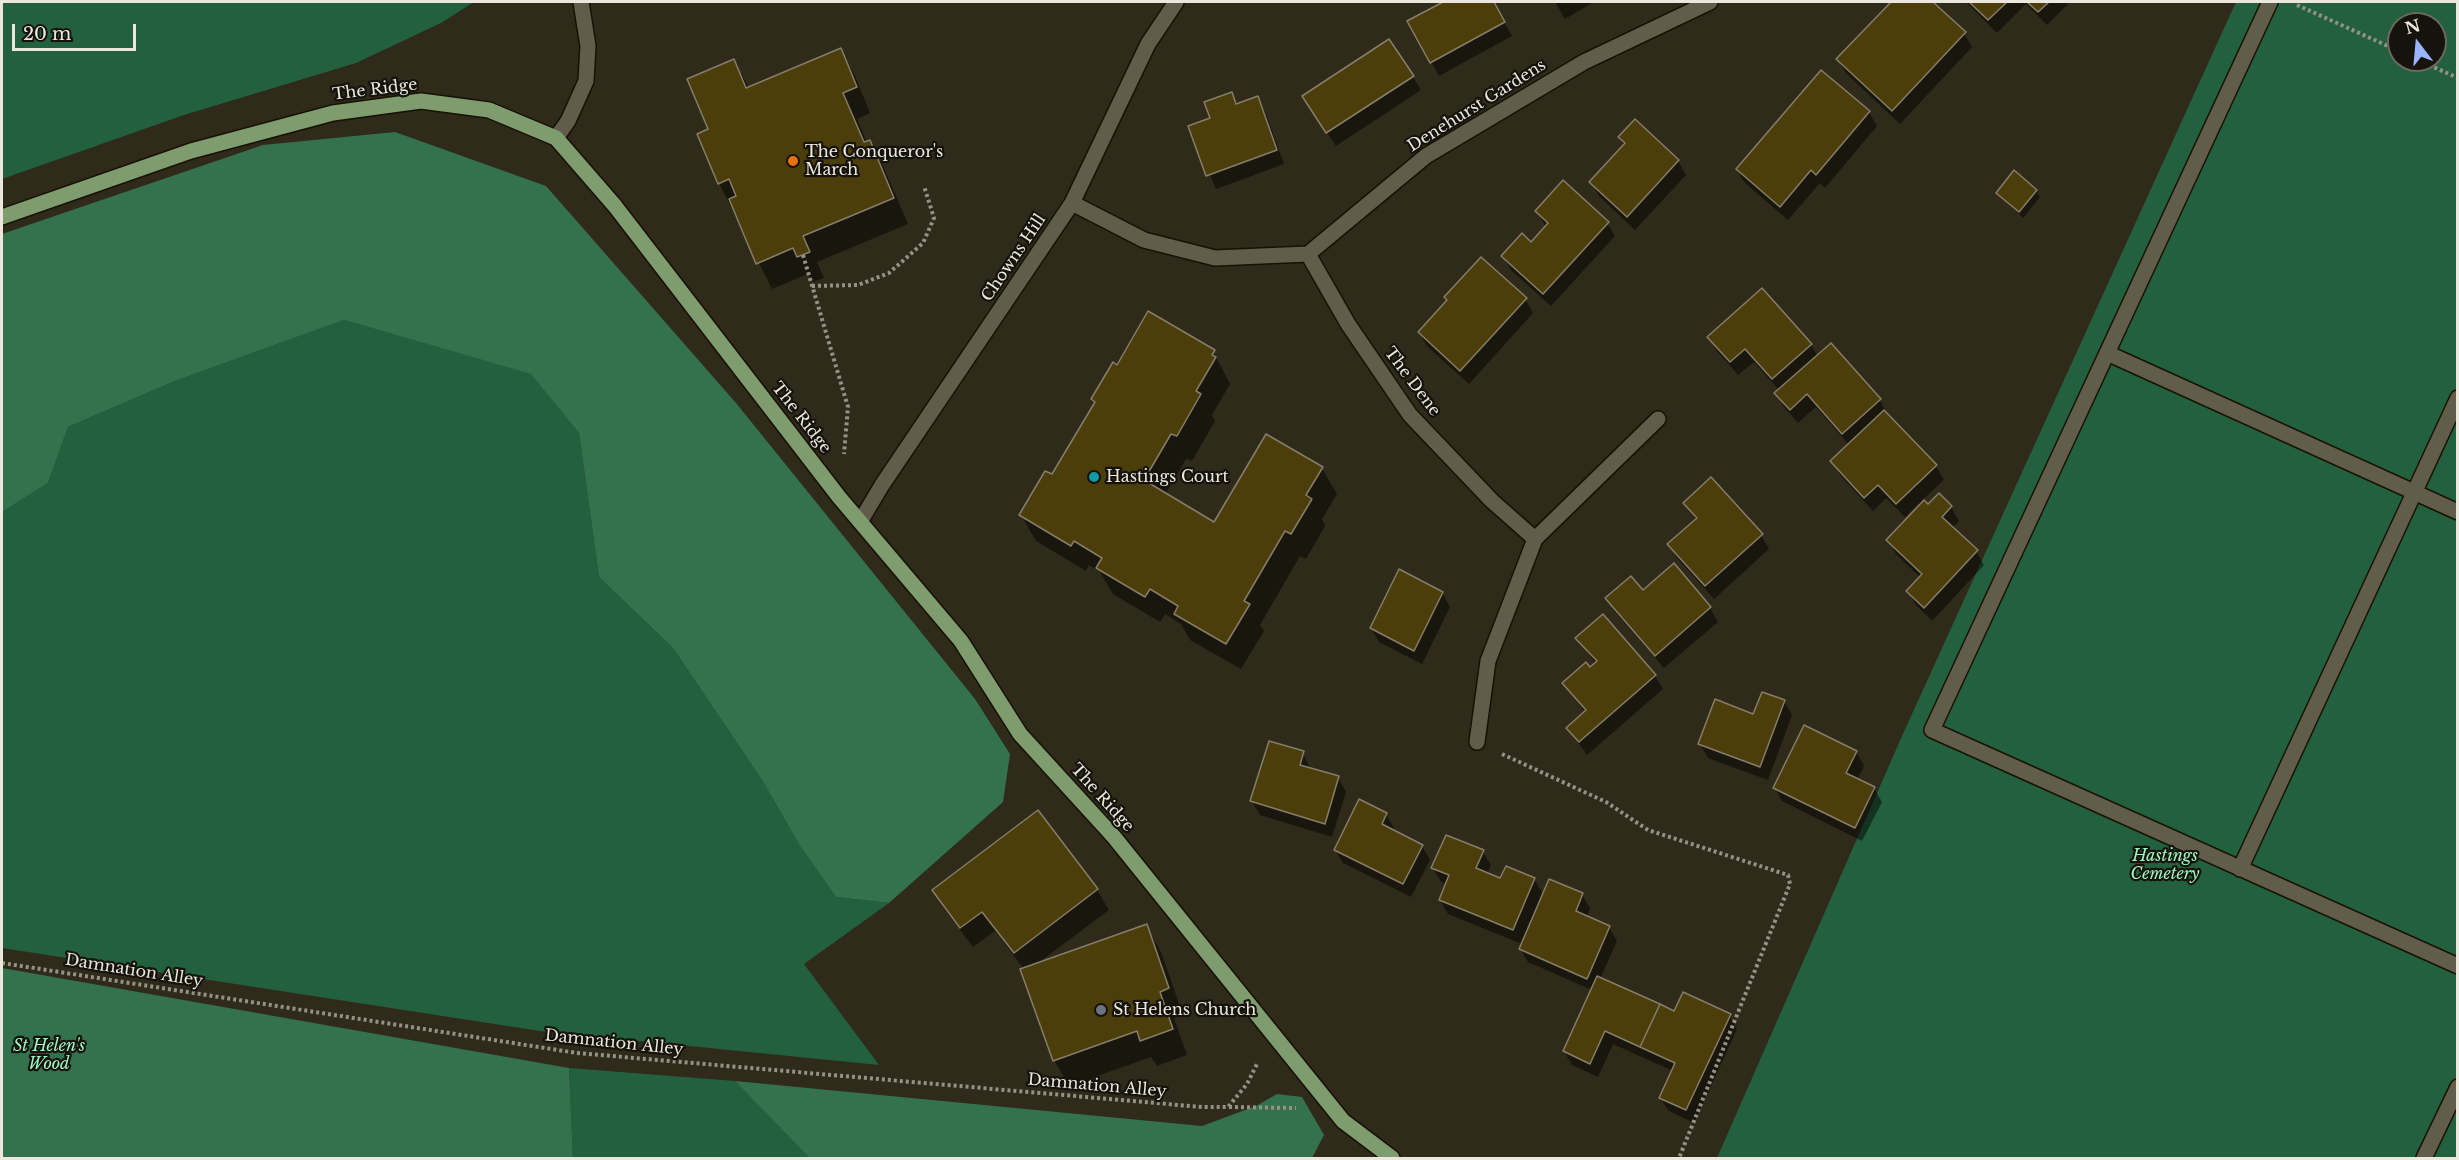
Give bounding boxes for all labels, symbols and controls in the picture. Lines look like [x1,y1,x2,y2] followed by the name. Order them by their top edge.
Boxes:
[15,12,140,50] scale bar
[2387,12,2447,72] north arrow
[2403,15,2423,38] text: N
[23,23,71,45] text: 20 m
[1404,56,1550,156] street label: Denehurst Gardens
[332,75,418,105] street label: The Ridge
[805,142,943,180] place label: The Conqueror's March
[786,154,800,168] marker: The Conqueror's March
[978,211,1050,305] street label: Chowns Hill
[1380,344,1444,420] street label: The Dene
[767,379,835,457] street label: The Ridge
[1106,467,1229,487] place label: Hastings Court
[1087,470,1101,484] marker: Hastings Court
[1066,760,1138,836] street label: The Ridge
[2131,846,2199,884] park label: Hastings Cemetery
[64,951,204,991] street label: Damnation Alley
[1113,1000,1256,1020] place label: St Helens Church
[1094,1003,1108,1017] marker: St Helens Church
[544,1026,684,1060] street label: Damnation Alley
[13,1036,85,1074] park label: St Helen's Wood
[1027,1070,1167,1102] street label: Damnation Alley

